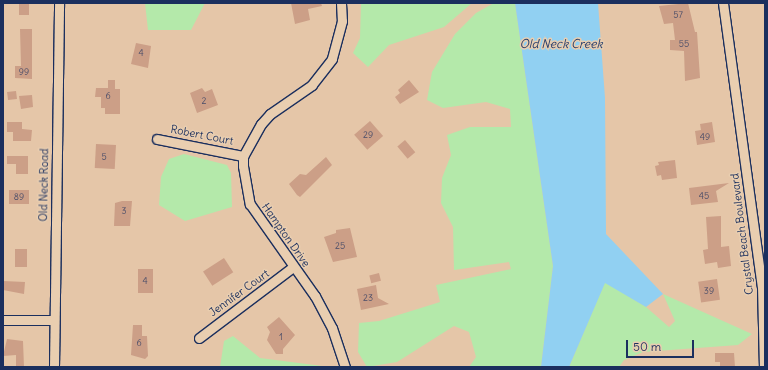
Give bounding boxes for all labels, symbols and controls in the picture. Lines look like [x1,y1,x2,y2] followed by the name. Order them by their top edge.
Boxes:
[673,10,683,20] house number: 57
[519,37,603,51] water label: Old Neck Creek
[679,39,689,49] house number: 55
[138,48,144,58] house number: 4
[19,67,29,77] house number: 99
[105,91,111,101] house number: 6
[202,96,206,106] house number: 2
[169,122,235,148] street label: Robert Court
[363,130,373,140] house number: 29
[700,132,710,142] house number: 49
[37,148,51,222] street label: Old Neck Road
[101,152,107,162] house number: 5
[728,172,756,296] street label: Crystal Beach Boulevard
[699,191,709,201] house number: 45
[14,192,24,202] house number: 89
[259,201,313,269] street label: Hampton Drive
[121,206,127,216] house number: 3
[335,241,345,251] house number: 25
[206,267,272,319] street label: Jennifer Court
[142,276,148,286] house number: 4
[704,286,714,296] house number: 39
[363,293,373,303] house number: 23
[279,332,283,342] house number: 1
[628,332,696,358] scale bar
[136,338,142,348] house number: 6
[633,339,661,354] text: 50 m

